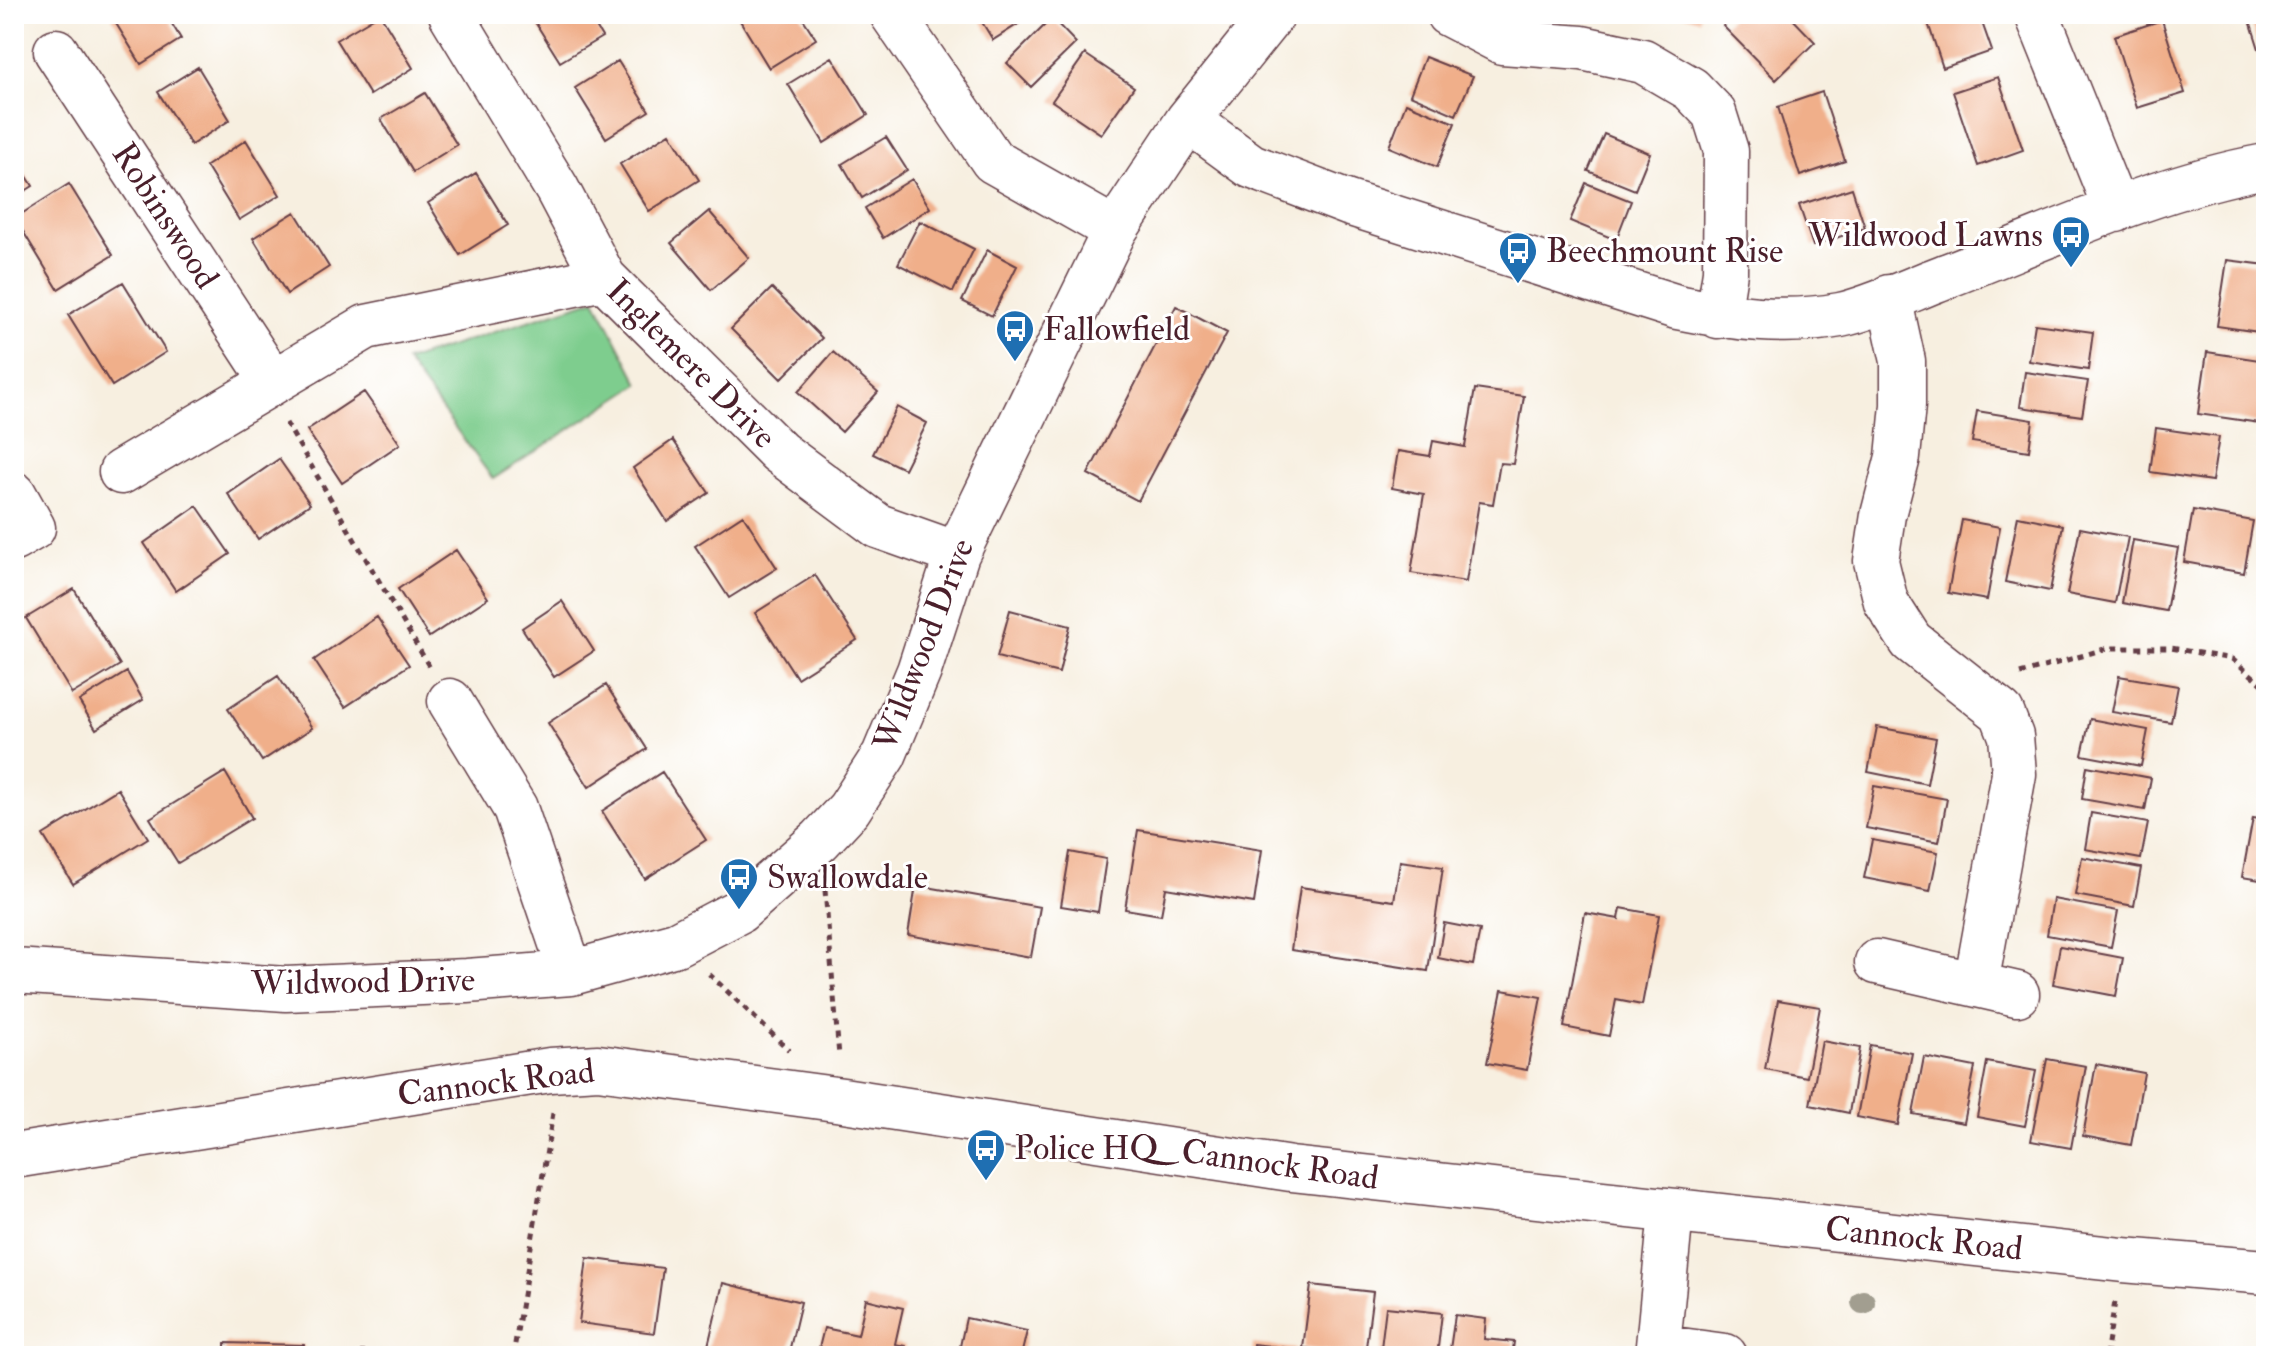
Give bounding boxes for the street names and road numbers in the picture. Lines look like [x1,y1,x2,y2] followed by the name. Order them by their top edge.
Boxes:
[102,135,228,297] street label: Robinswood
[597,270,785,458] street label: Inglemere Drive
[863,533,984,758] street label: Wildwood Drive
[250,959,475,1005] street label: Wildwood Drive
[395,1050,597,1116] street label: Cannock Road
[1179,1130,1381,1200] street label: Cannock Road
[1823,1207,2025,1271] street label: Cannock Road

